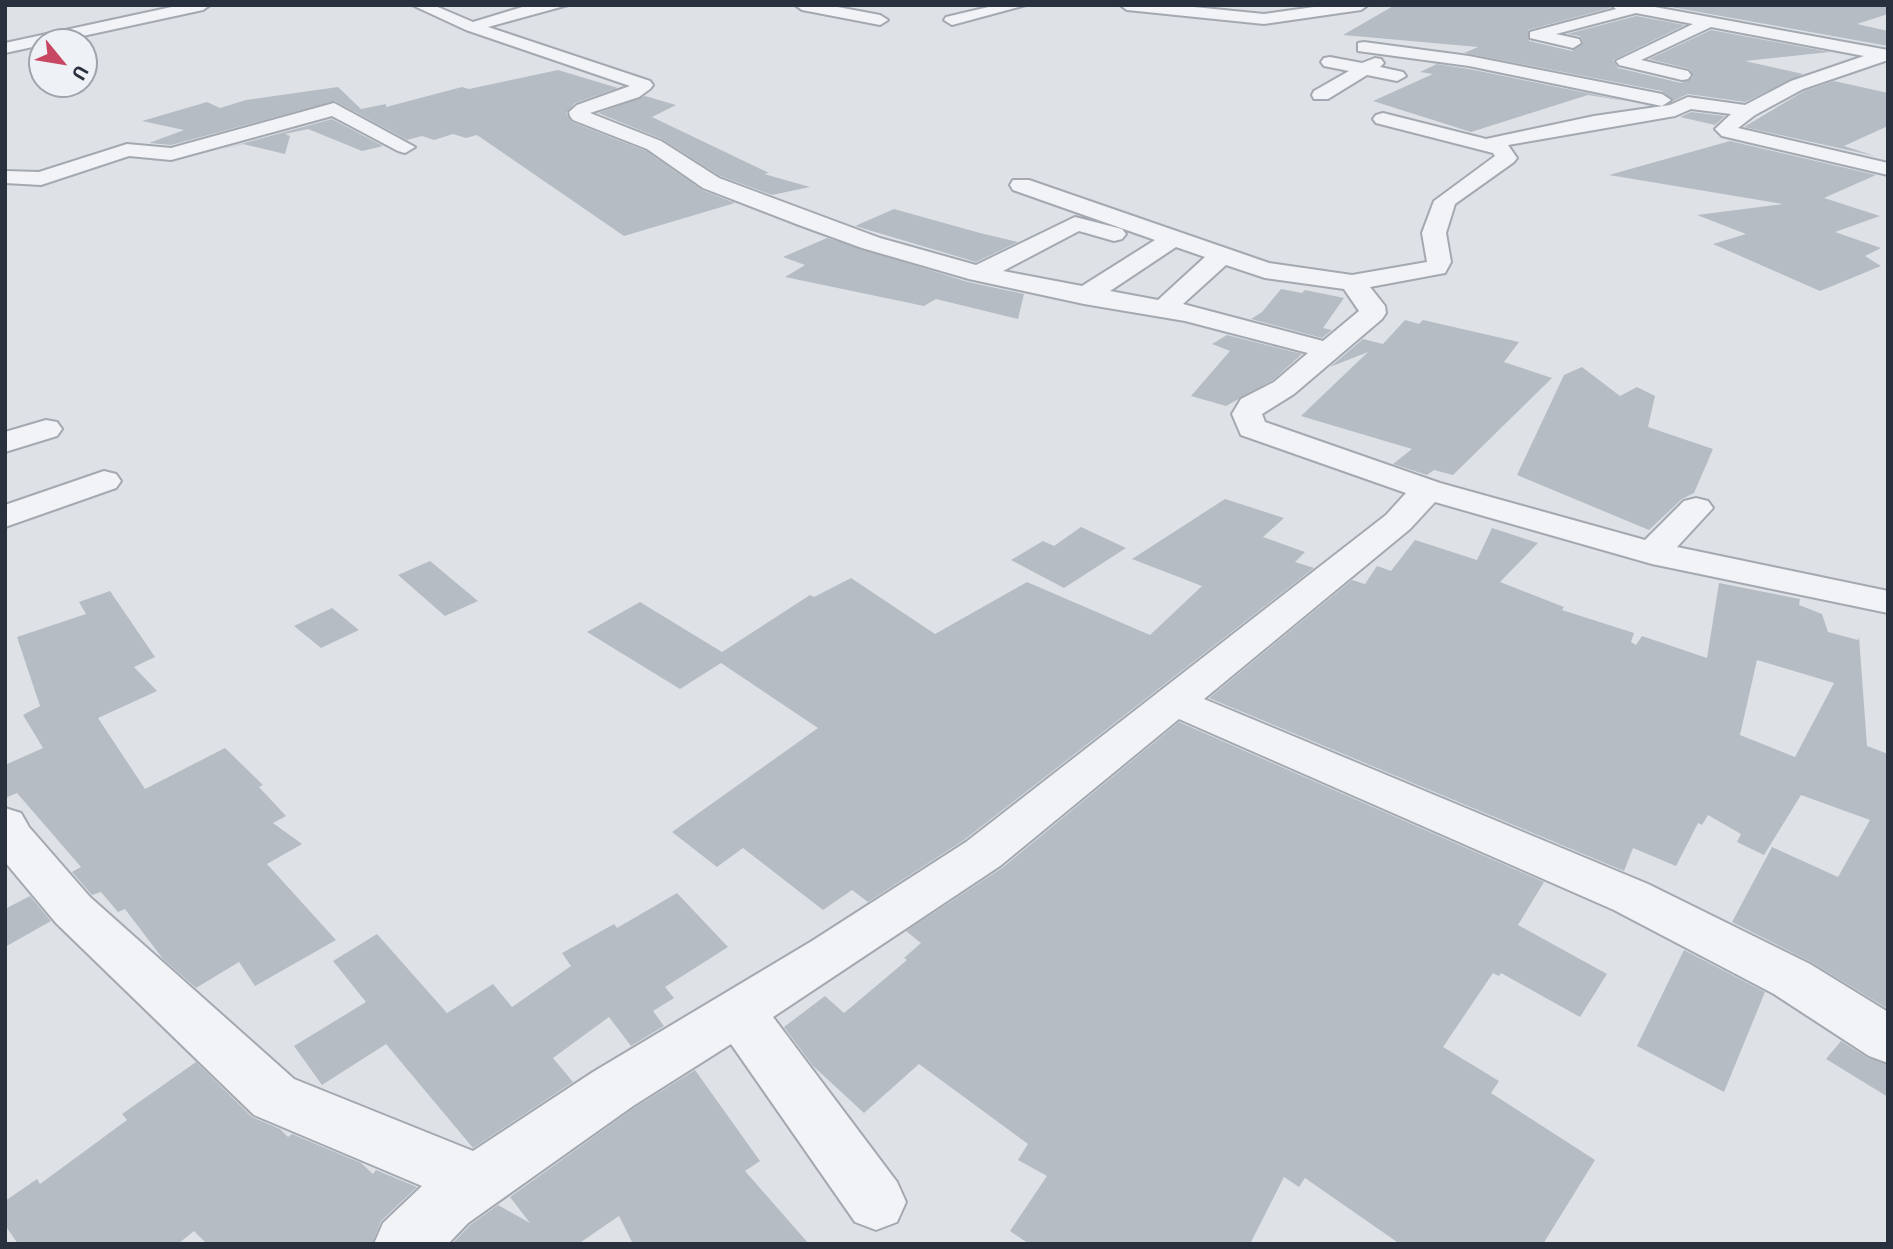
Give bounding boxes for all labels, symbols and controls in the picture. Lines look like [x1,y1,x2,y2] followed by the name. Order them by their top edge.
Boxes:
[28,28,98,98] north arrow
[67,62,93,84] text: U

